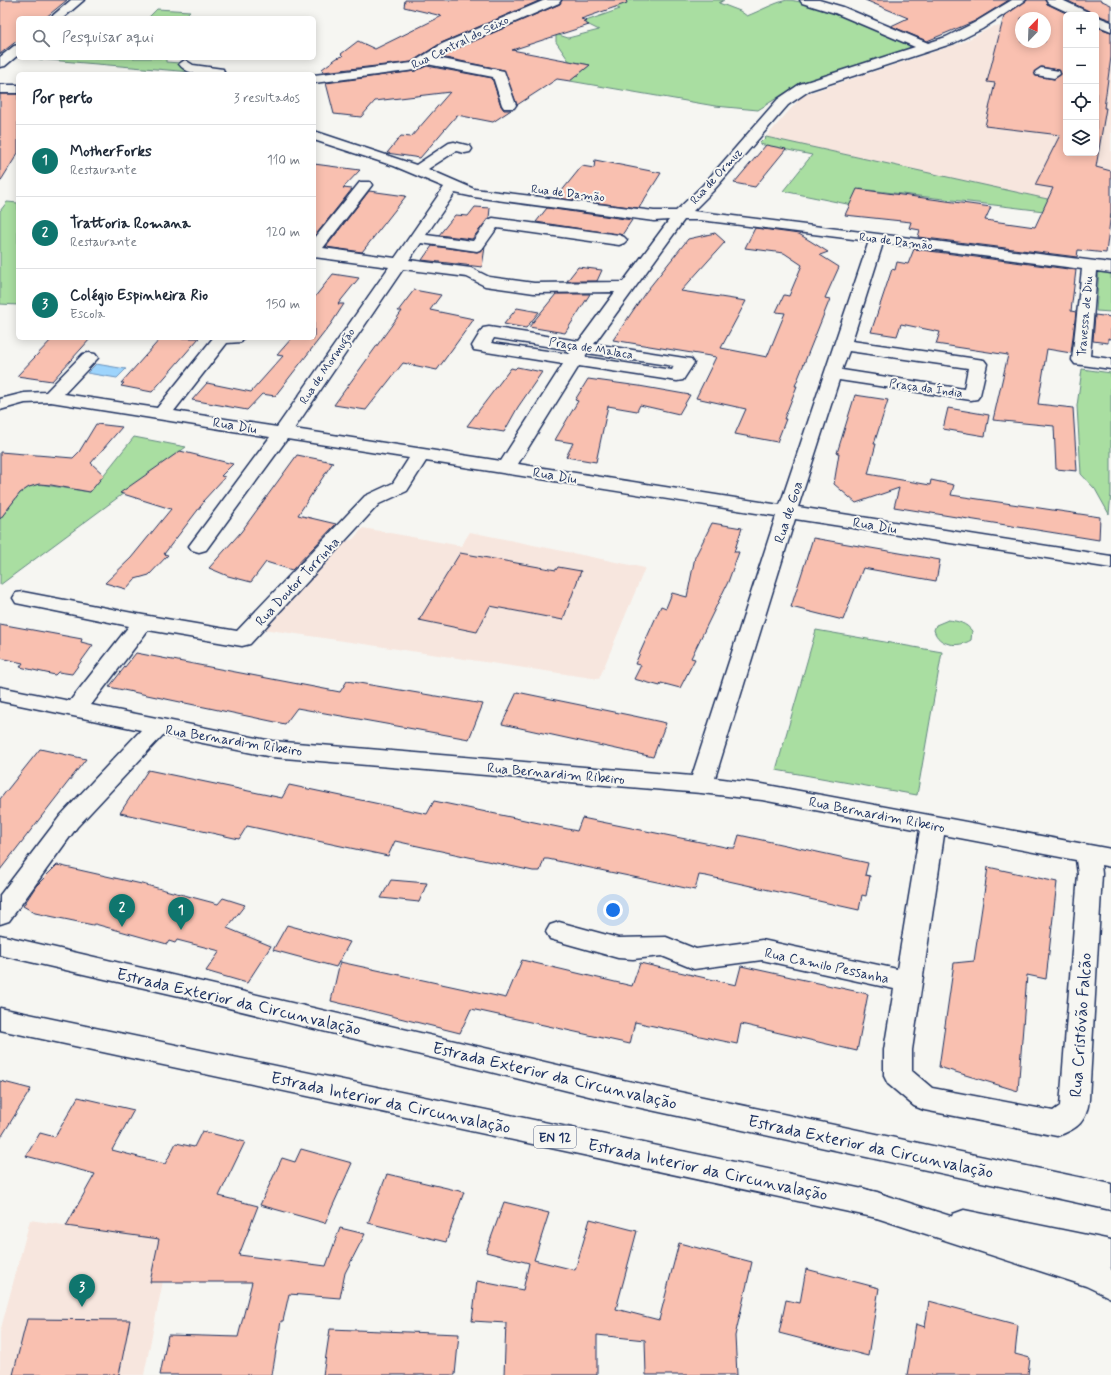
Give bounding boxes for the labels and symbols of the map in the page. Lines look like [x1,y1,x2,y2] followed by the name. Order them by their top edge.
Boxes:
[409,12,512,73] street label: Rua Central do Seixo
[1015,12,1051,48] north arrow
[687,145,746,208] street label: Rua de Ormuz
[530,182,606,206] street label: Rua de Damão
[858,230,934,254] street label: Rua de Damão
[1074,275,1098,357] street label: Travessa de Diu
[296,325,360,408] street label: Rua de Mormugão
[548,334,634,364] street label: Praça de Malaca
[888,376,964,402] street label: Praça da Índia
[212,414,258,438] street label: Rua Diu
[532,464,578,488] street label: Rua Diu
[771,479,807,546] street label: Rua de Goa
[852,514,898,538] street label: Rua Diu
[252,533,344,630] street label: Rua Doutor Torrinha
[164,721,304,761] street label: Rua Bernardim Ribeiro
[486,759,626,789] street label: Rua Bernardim Ribeiro
[807,793,946,837] street label: Rua Bernardim Ribeiro
[109,894,135,927] pin: 2
[168,897,194,930] pin: 1
[603,900,623,920] your location
[763,944,891,988] street label: Rua Camilo Pessanha
[1065,952,1097,1098] street label: Rua Cristóvão Falcão
[114,963,363,1041] street label: Estrada Exterior da Circunvalação
[430,1037,679,1115] street label: Estrada Exterior da Circunvalação
[269,1067,513,1139] street label: Estrada Interior da Circunvalação
[746,1110,996,1184] street label: Estrada Exterior da Circunvalação
[534,1126,576,1148] road number: EN 12
[586,1134,830,1206] street label: Estrada Interior da Circunvalação
[69,1274,95,1307] pin: 3

